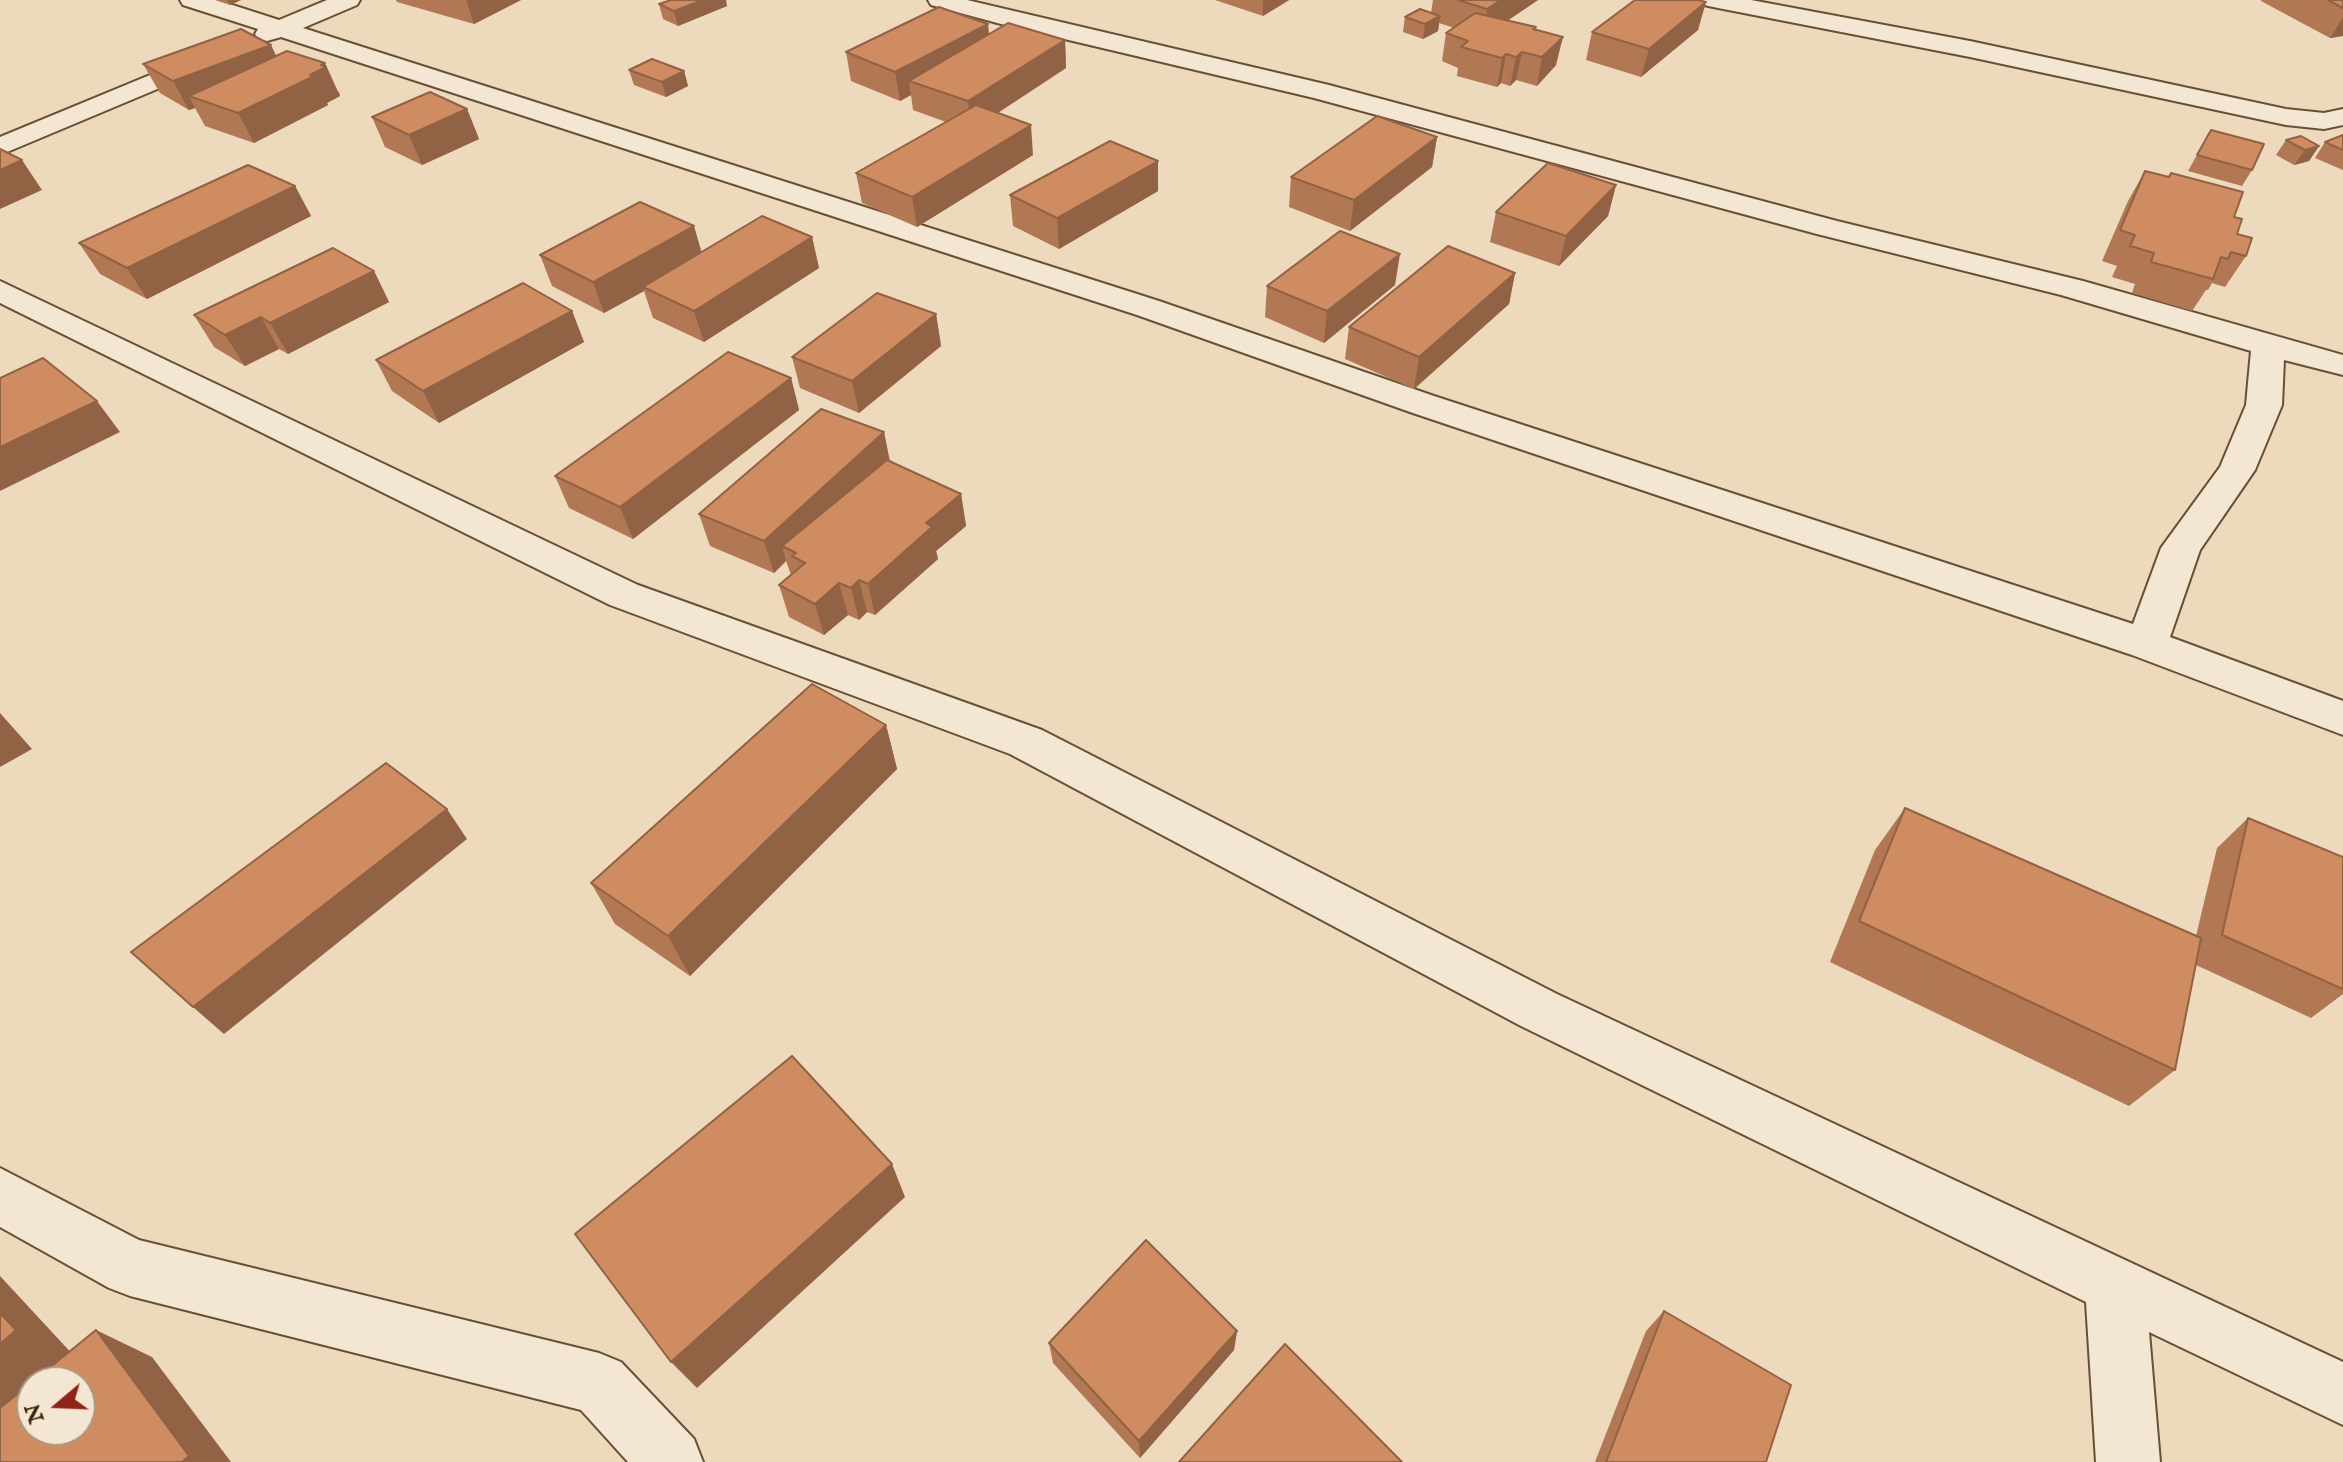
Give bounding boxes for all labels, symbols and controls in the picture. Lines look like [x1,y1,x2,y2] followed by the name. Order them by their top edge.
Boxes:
[16,1366,96,1446] north arrow
[19,1400,52,1427] text: N

